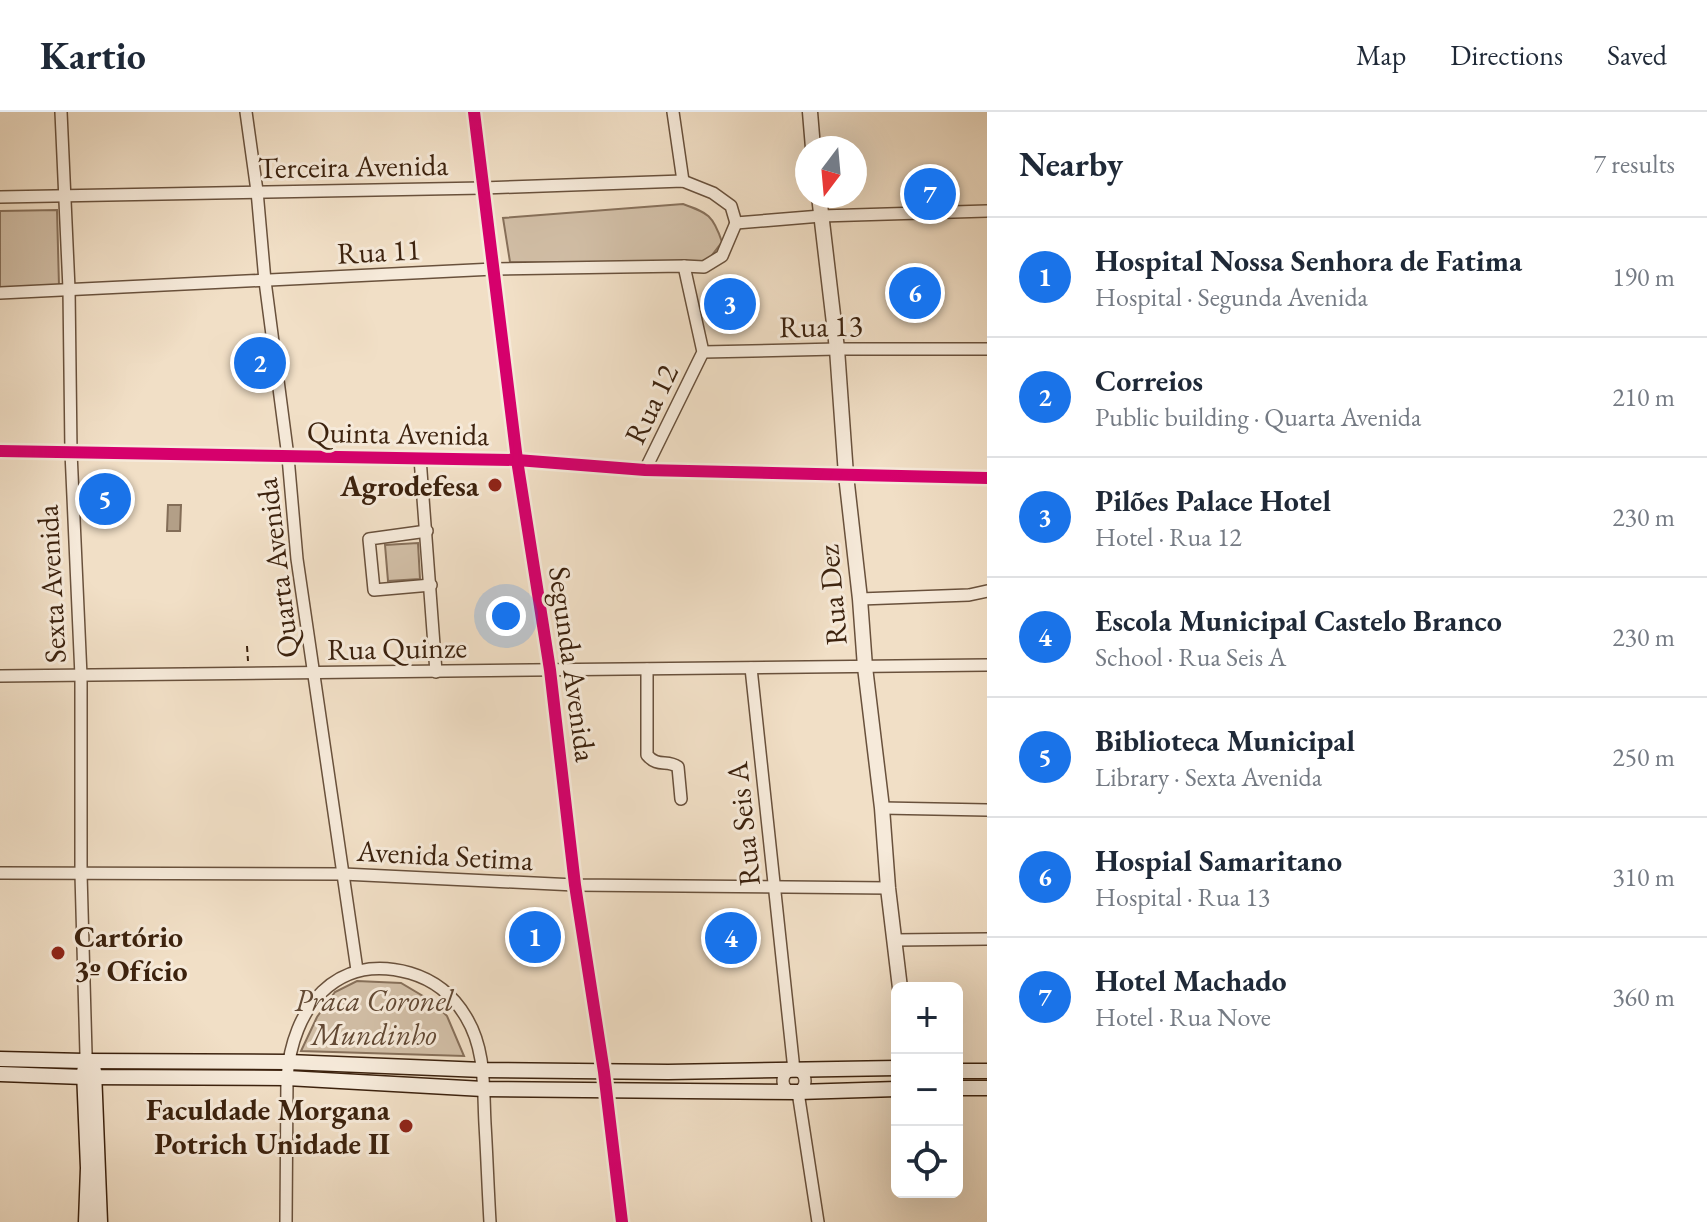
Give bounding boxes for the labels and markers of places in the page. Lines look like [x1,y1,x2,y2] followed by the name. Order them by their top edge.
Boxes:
[904,164,956,224] pin: 7
[889,263,941,323] pin: 6
[704,274,756,334] pin: 3
[234,333,286,393] pin: 2
[339,466,480,505] place label: Agrodefesa
[79,469,131,529] pin: 5
[486,476,504,494] marker: Agrodefesa
[509,907,561,967] pin: 1
[705,908,757,968] pin: 4
[74,917,188,990] place label: Cartório 3º Ofício
[49,944,67,962] marker: Cartório 3º Ofício
[146,1090,391,1163] place label: Faculdade Morgana Potrich Unidade II
[397,1117,415,1135] marker: Faculdade Morgana Potrich Unidade II

